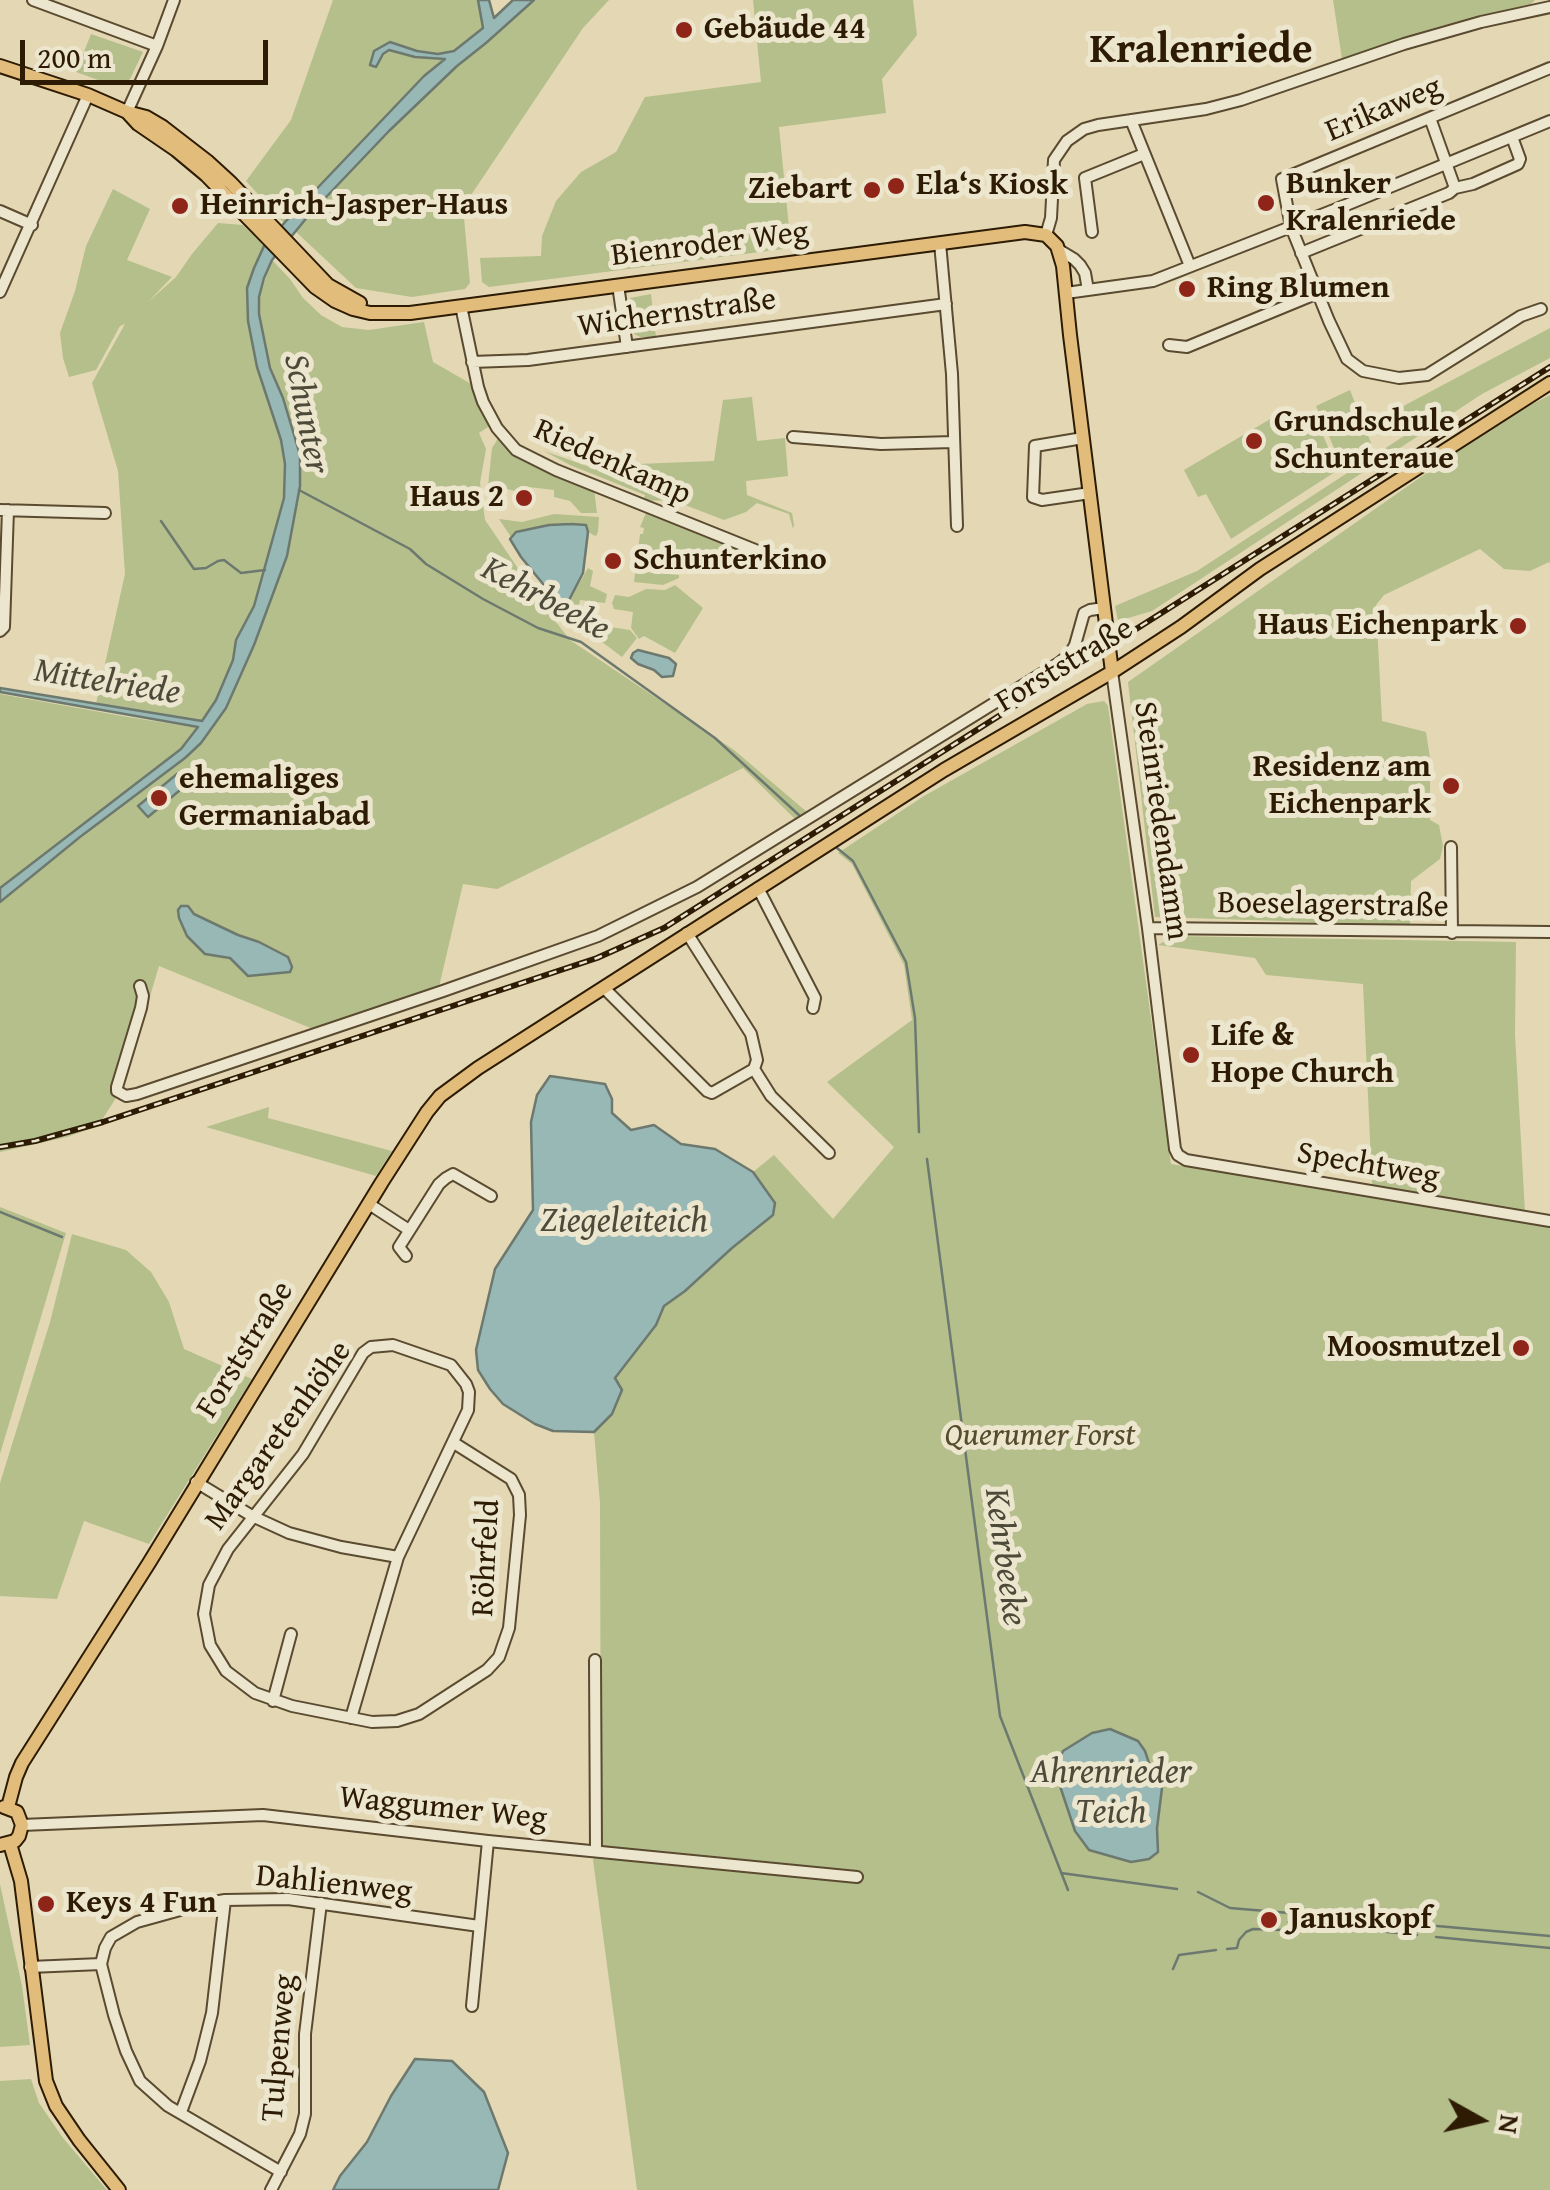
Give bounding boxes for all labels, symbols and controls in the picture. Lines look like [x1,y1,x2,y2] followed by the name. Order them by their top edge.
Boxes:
[704,11,866,49] place label: Gebäude 44
[673,19,695,41] marker: Gebäude 44
[25,20,272,82] scale bar
[1089,26,1313,76] district label: Kralenriede
[37,35,111,79] text: 200 m
[1320,68,1448,152] street label: Erikaweg
[1286,166,1456,241] place label: Bunker Kralenriede
[916,167,1068,205] place label: Ela‘s Kiosk
[748,171,852,209] place label: Ziebart
[885,175,907,197] marker: Ela‘s Kiosk
[861,179,883,201] marker: Ziebart
[200,187,508,225] place label: Heinrich-Jasper-Haus
[1255,192,1277,214] marker: Bunker Kralenriede
[169,195,191,217] marker: Heinrich-Jasper-Haus
[609,214,811,276] street label: Bienroder Weg
[1207,270,1390,308] place label: Ring Blumen
[1176,278,1198,300] marker: Ring Blumen
[575,281,779,347] street label: Wichernstraße
[273,351,337,477] water label: Schunter
[1274,404,1455,479] place label: Grundschule Schunteraue
[528,411,696,515] street label: Riedenkamp
[1243,430,1265,452] marker: Grundschule Schunteraue
[410,479,504,517] place label: Haus 2
[513,487,535,509] marker: Haus 2
[633,542,827,580] place label: Schunterkino
[474,549,616,651] water label: Kehrbeeke
[602,550,624,572] marker: Schunterkino
[1258,607,1498,645] place label: Haus Eichenpark
[989,610,1141,722] street label: Forststraße
[1507,615,1529,637] marker: Haus Eichenpark
[31,651,183,715] water label: Mittelriede
[1124,699,1196,943] street label: Steinriedendamm
[1253,749,1431,824] place label: Residenz am Eichenpark
[179,761,370,836] place label: ehemaliges Germaniabad
[1440,775,1462,797] marker: Residenz am Eichenpark
[148,787,170,809] marker: ehemaliges Germaniabad
[1217,885,1449,927] street label: Boeselagerstraße
[1211,1018,1394,1093] place label: Life & Hope Church
[1180,1044,1202,1066] marker: Life & Hope Church
[1294,1135,1442,1197] street label: Spechtweg
[540,1201,708,1243] water label: Ziegeleiteich
[189,1275,303,1425] street label: Forststraße
[1327,1329,1501,1367] place label: Moosmutzel
[197,1334,361,1538] street label: Margaretenhöhe
[1510,1337,1532,1359] marker: Moosmutzel
[945,1418,1135,1456] park label: Querumer Forst
[974,1485,1034,1629] water label: Kehrbeeke
[465,1498,509,1618] street label: Röhrfeld
[1030,1752,1192,1834] water label: Ahrenrieder Teich
[337,1779,549,1839] street label: Waggumer Weg
[254,1858,414,1912] street label: Dahlienweg
[66,1885,217,1923] place label: Keys 4 Fun
[35,1893,57,1915] marker: Keys 4 Fun
[1289,1901,1431,1939] place label: Januskopf
[1258,1909,1280,1931] marker: Januskopf
[254,1973,306,2123] street label: Tulpenweg
[1430,2070,1530,2170] north arrow
[1489,2112,1532,2136] text: N

